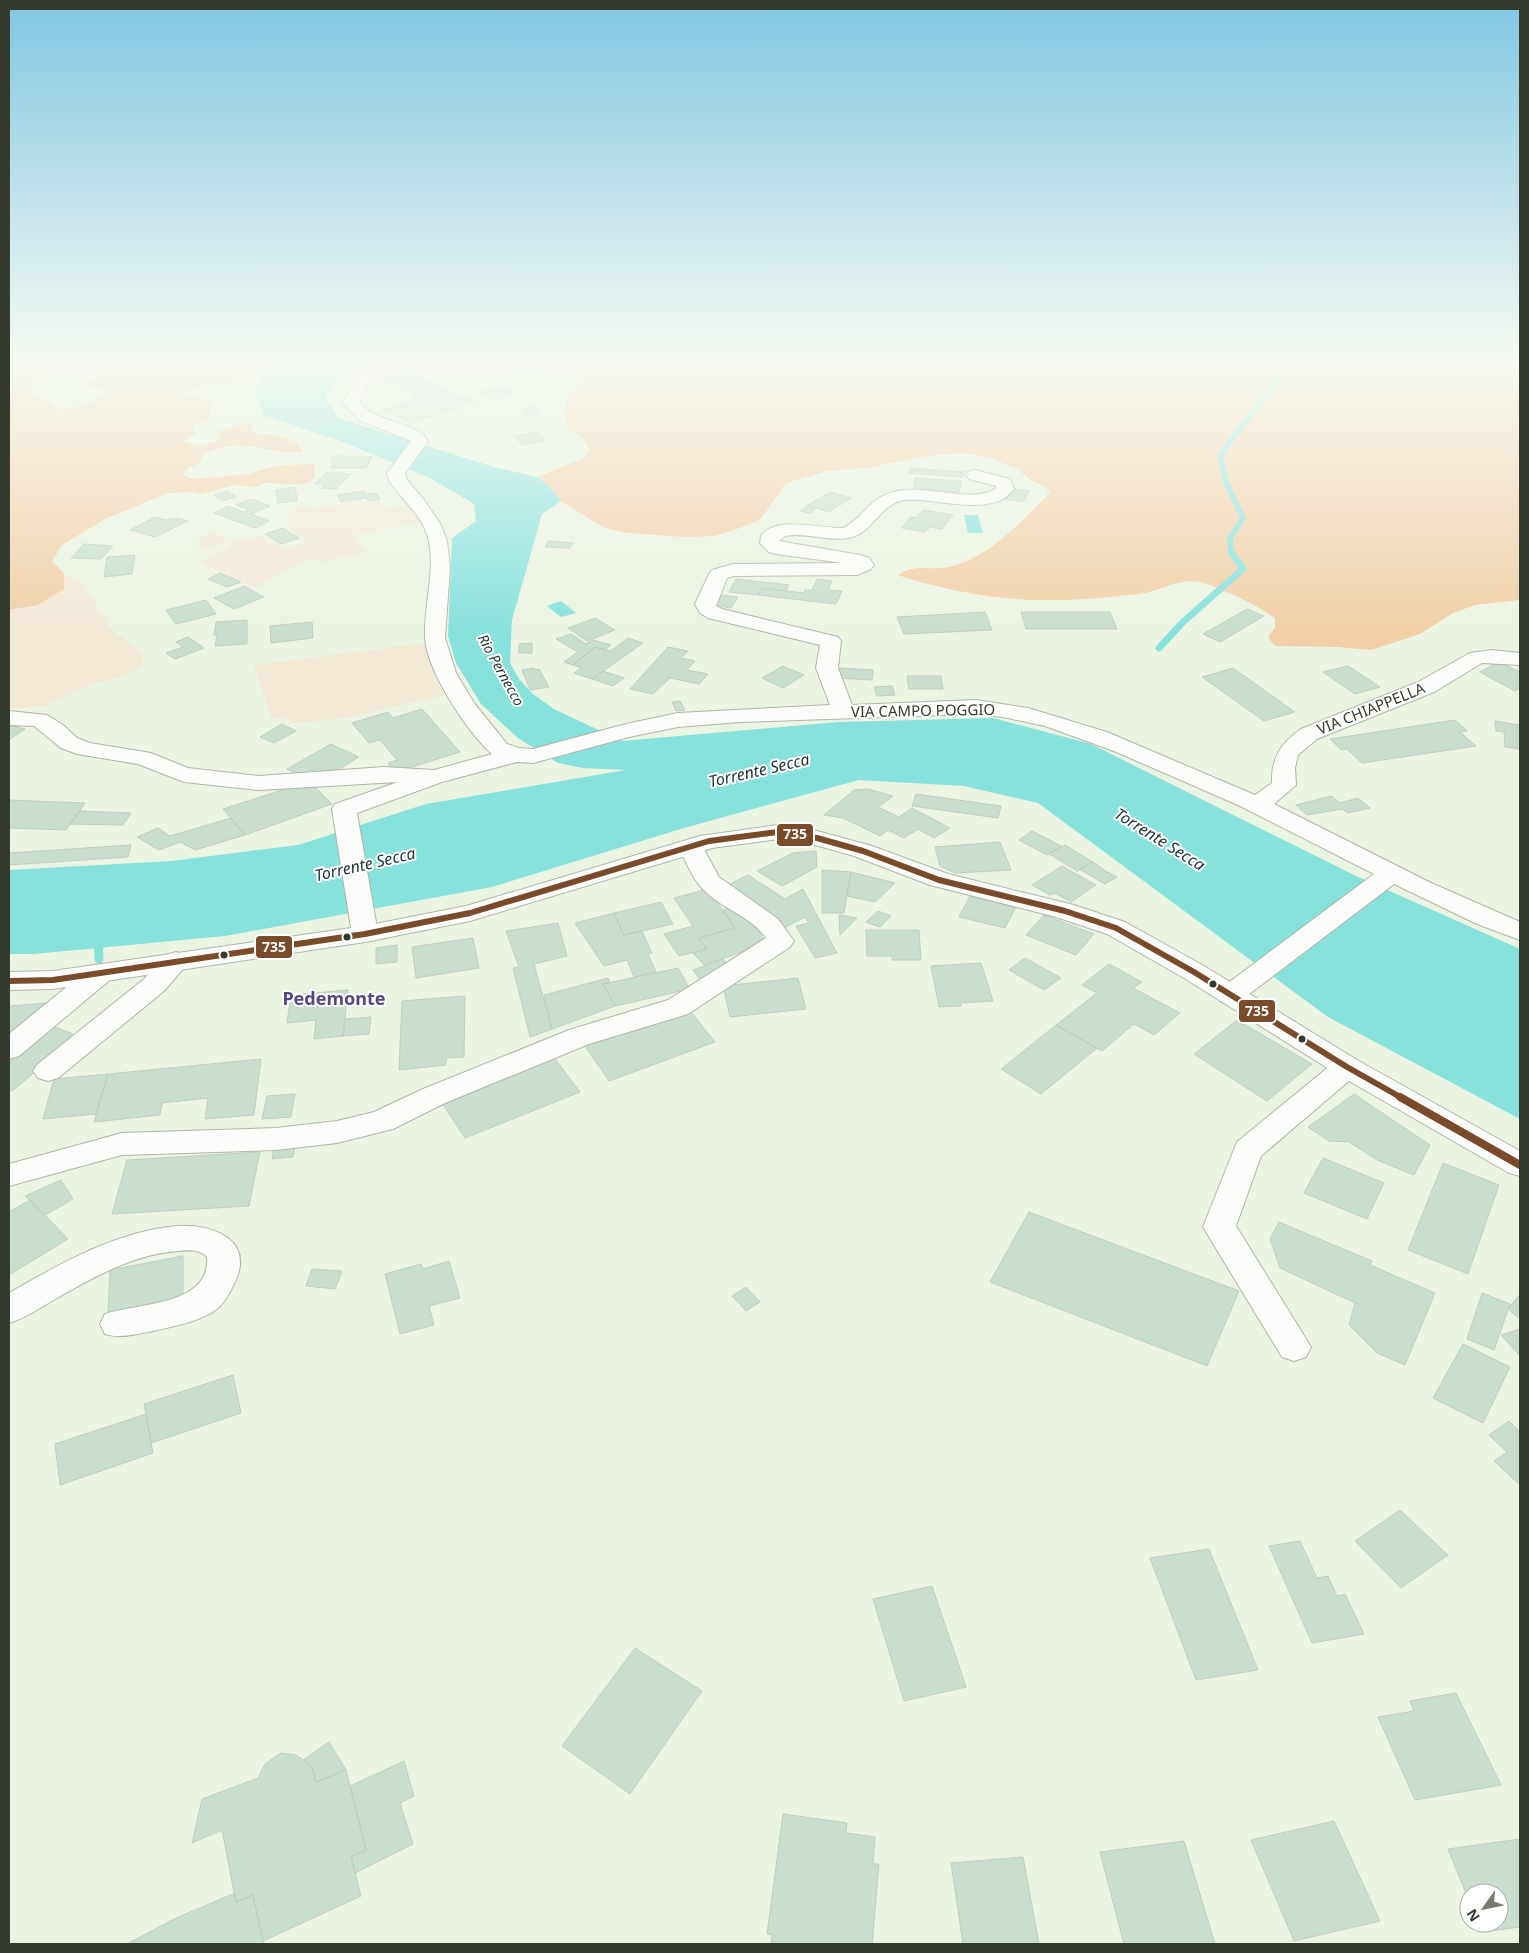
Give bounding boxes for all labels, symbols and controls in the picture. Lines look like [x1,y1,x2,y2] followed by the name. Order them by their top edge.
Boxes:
[474,630,529,709] water label: Rio Pernecco
[1314,677,1428,739] street label: VIA CHIAPPELLA
[851,699,995,721] street label: VIA CAMPO POGGIO
[706,748,812,792] water label: Torrente Secca
[1111,802,1209,876] water label: Torrente Secca
[776,823,814,847] line badge: 735
[783,824,807,843] text: 735
[312,842,418,886] water label: Torrente Secca
[342,932,352,942] unlabelled marker
[255,935,293,959] line badge: 735
[262,937,286,956] text: 735
[219,950,229,960] unlabelled marker
[1208,979,1218,989] unlabelled marker
[282,986,386,1010] district label: Pedemonte
[1238,999,1276,1023] line badge: 735
[1245,1001,1269,1020] text: 735
[1297,1034,1307,1044] unlabelled marker
[1459,1883,1509,1933] north arrow
[1462,1905,1484,1925] text: N

